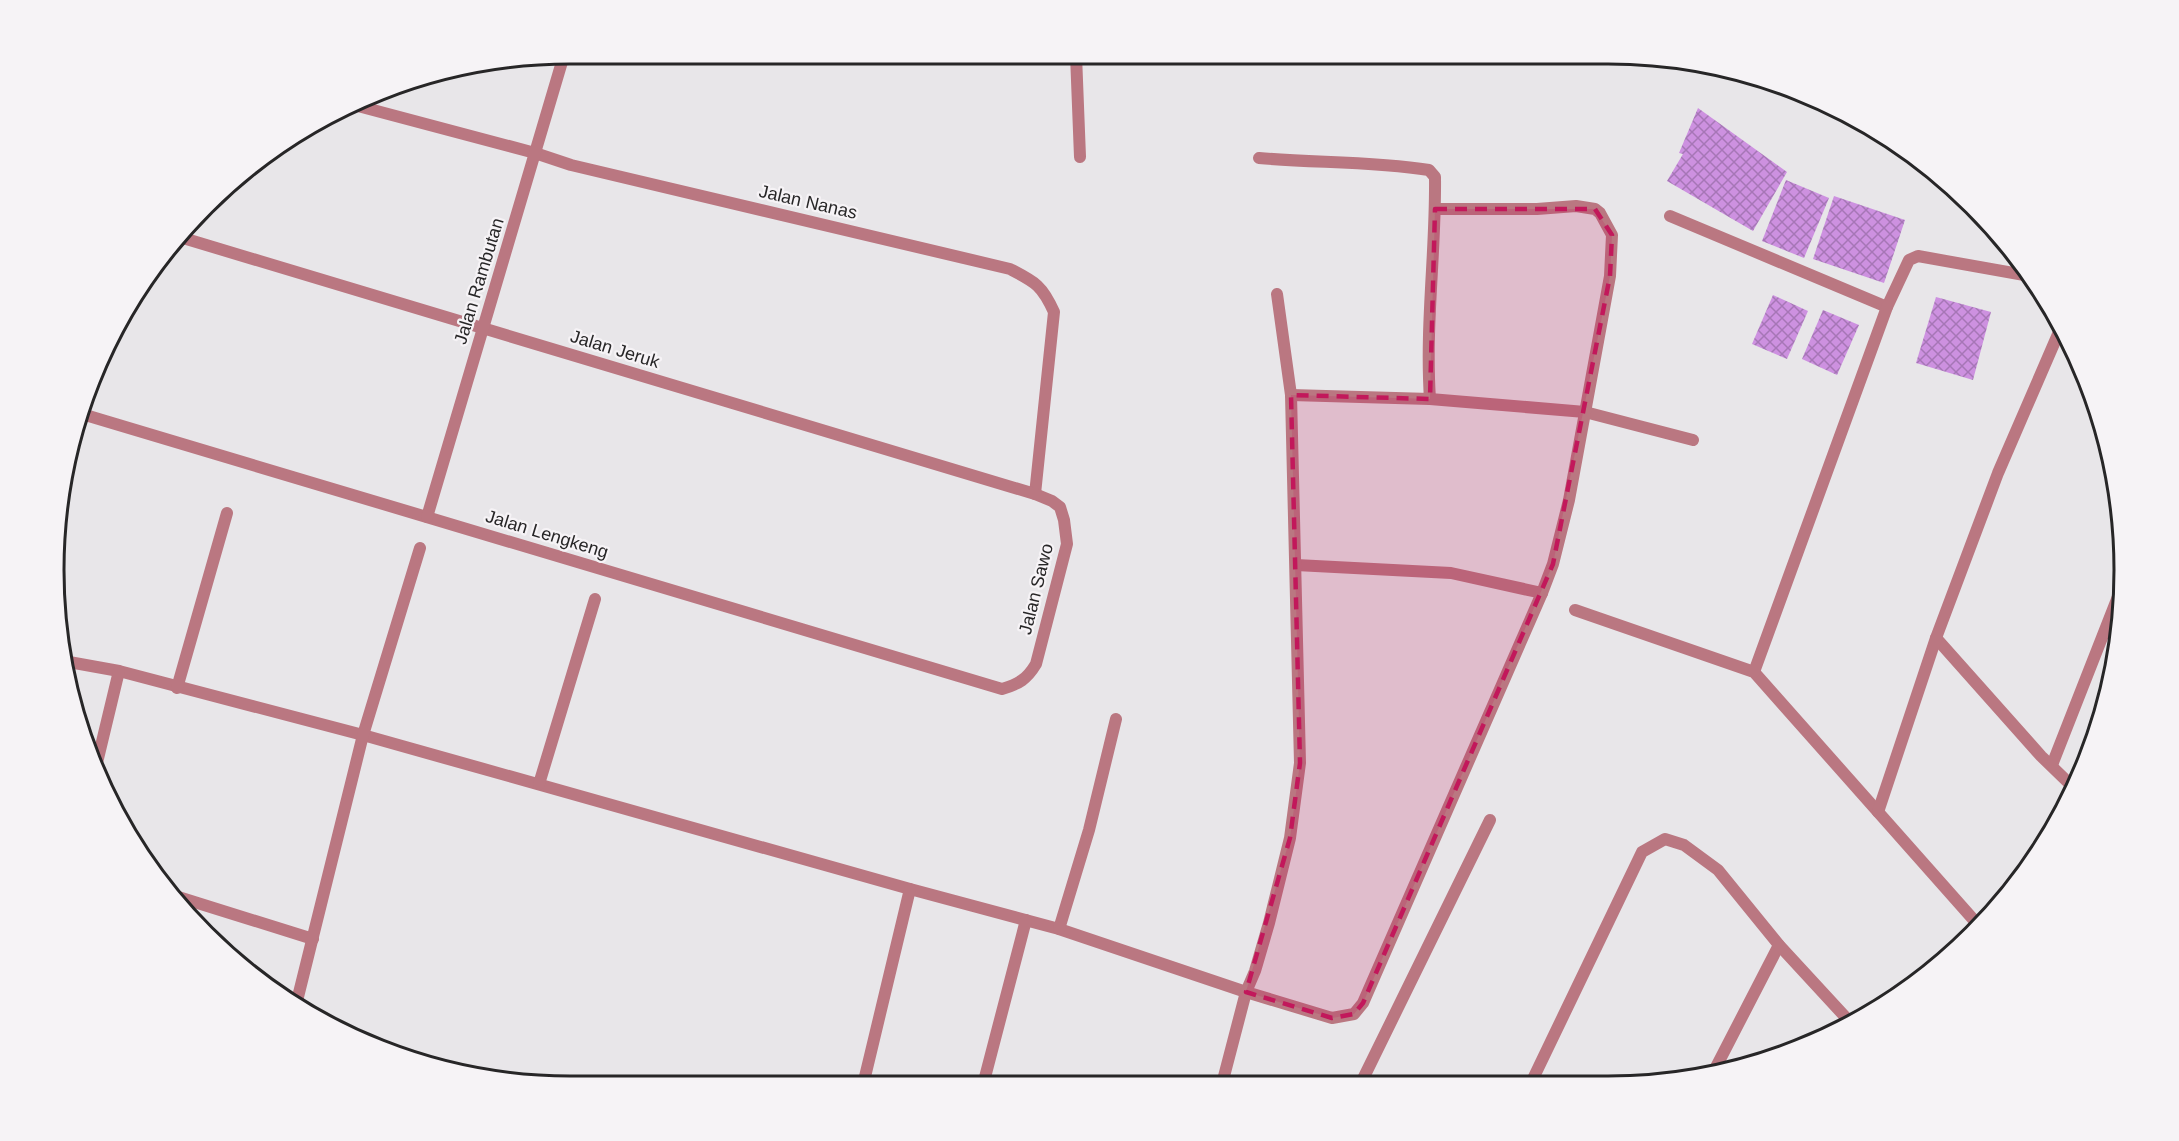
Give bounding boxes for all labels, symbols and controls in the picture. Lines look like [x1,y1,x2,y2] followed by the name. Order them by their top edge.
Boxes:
[757,181,859,223] street label: Jalan Nanas
[450,215,508,347] street label: Jalan Rambutan
[568,326,663,372] street label: Jalan Jeruk
[483,506,611,562] street label: Jalan Lengkeng
[1015,541,1057,637] street label: Jalan Sawo

